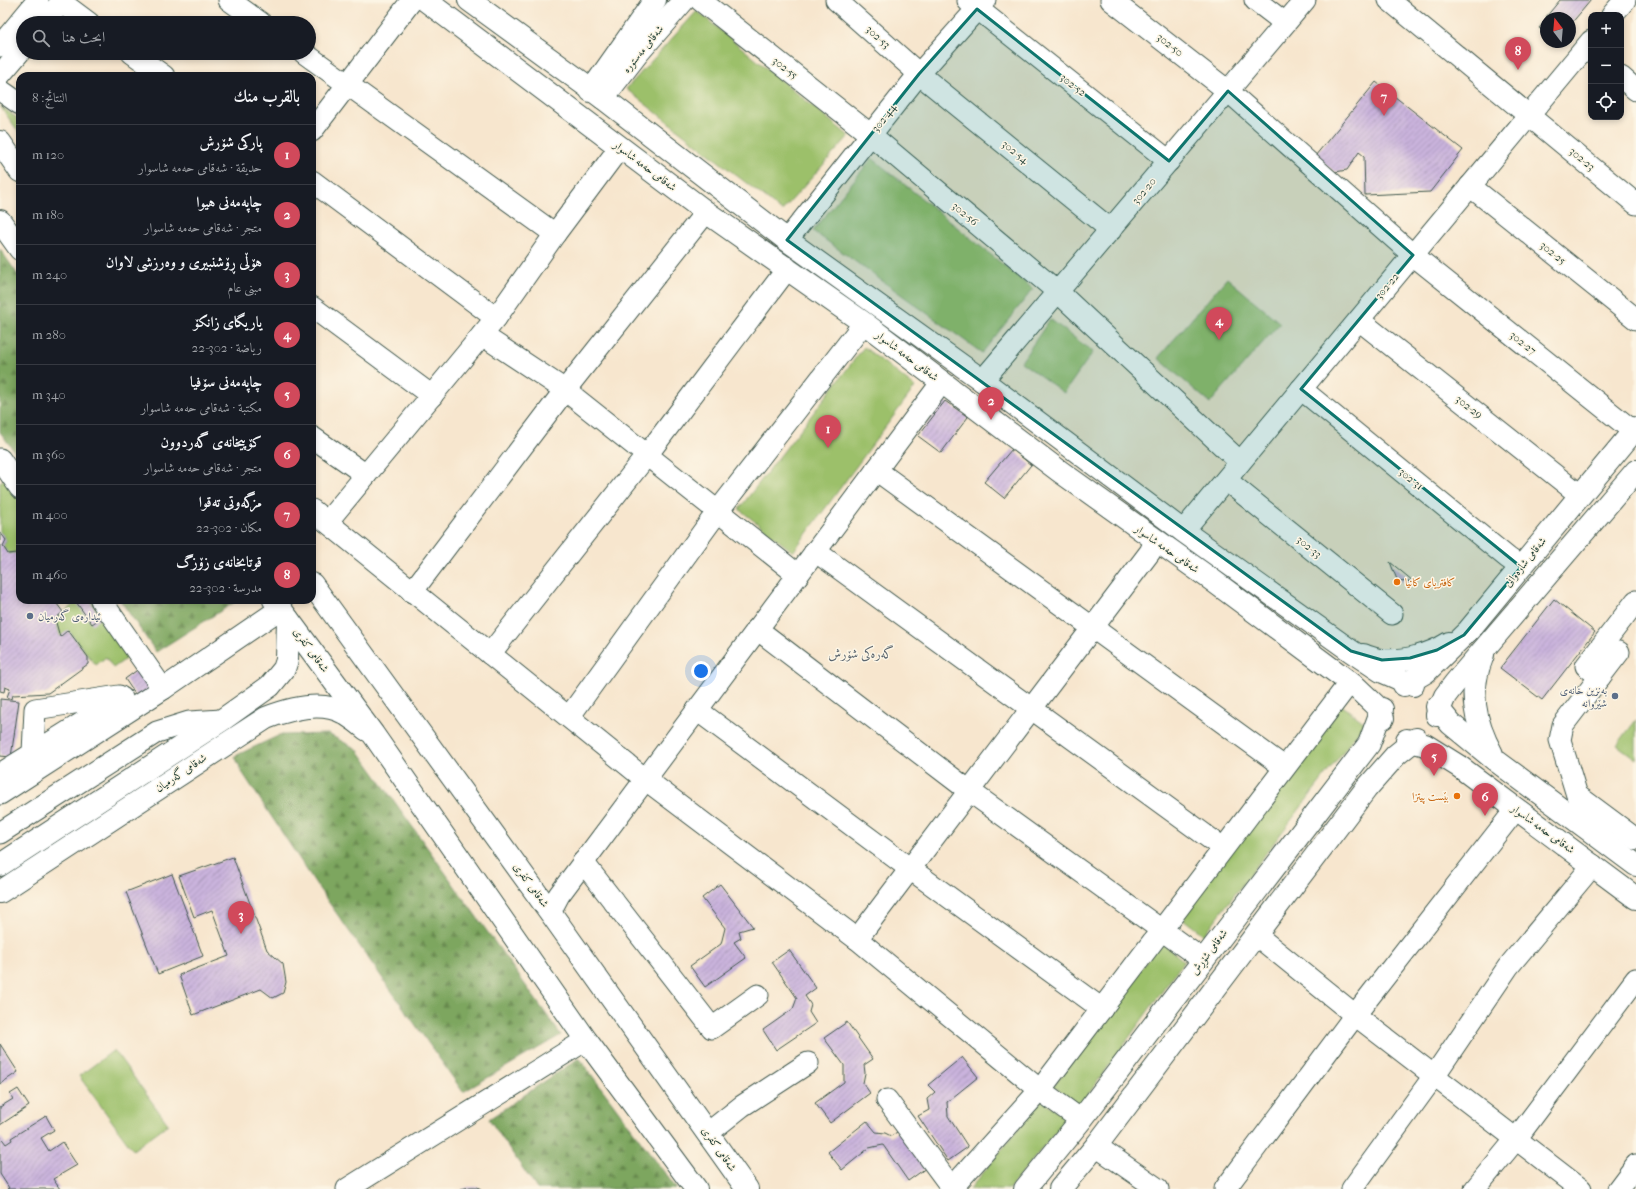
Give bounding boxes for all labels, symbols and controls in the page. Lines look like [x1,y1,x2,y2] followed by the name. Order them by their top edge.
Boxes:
[1540,12,1576,48] north arrow
[1588,12,1624,120] map controls
[1588,12,1624,48] button: +
[16,16,316,60] search box
[620,23,666,75] street label: شەقامی مەستورە
[863,23,893,51] street label: 302-53
[30,27,52,49] icon: search
[62,28,105,46] text: ابحث هنا
[1154,31,1186,59] street label: 302-50
[1505,37,1531,70] pin: 8
[1588,48,1624,84] button: −
[770,54,800,82] street label: 302-55
[1057,71,1089,99] street label: 302-52
[1371,83,1397,116] pin: 7
[1588,84,1624,120] button: locate
[234,86,300,106] text: بالقرب منك
[32,90,67,105] text: النتائج: 8
[869,101,899,135] street label: 302-44
[199,133,262,151] text: پارکی شۆرش
[999,137,1031,167] street label: 302-54
[610,138,679,194] street label: شەقامی حەمە شاسوار
[1567,145,1597,173] street label: 302-23
[32,147,64,162] text: 120 m
[285,147,289,162] text: 1
[139,160,262,175] text: حديقة · شەقامی حەمە شاسوار
[1129,175,1159,207] street label: 302-20
[196,193,262,211] text: چاپەمەنی هیوا
[949,199,981,229] street label: 302-56
[32,207,64,222] text: 180 m
[284,207,290,222] text: 2
[144,220,262,235] text: متجر · شەقامی حەمە شاسوار
[1537,239,1569,267] street label: 302-25
[106,253,262,271] text: هۆڵی ڕۆشنبیری و وەرزشی لاوان
[32,267,67,282] text: 240 m
[284,267,290,282] text: 3
[1372,270,1402,302] street label: 302-22
[228,280,262,295] text: مبنى عام
[1206,307,1232,340] pin: 4
[194,313,262,331] text: یاریگای زانکۆ
[32,327,66,342] text: 280 m
[283,327,291,342] text: 4
[872,328,941,384] street label: شەقامی حەمە شاسوار
[1507,328,1539,358] street label: 302-27
[192,340,262,355] text: رياضة · 302-22
[190,373,262,391] text: چاپەمەنی سۆفیا
[32,387,66,402] text: 340 m
[284,387,290,402] text: 5
[978,387,1004,420] pin: 2
[1453,392,1485,422] street label: 302-29
[141,400,262,415] text: مكتبة · شەقامی حەمە شاسوار
[815,415,841,448] pin: 1
[160,433,262,451] text: کۆپیخانەی گەردوون
[32,447,65,462] text: 360 m
[283,447,291,462] text: 6
[144,460,262,475] text: متجر · شەقامی حەمە شاسوار
[1396,465,1426,493] street label: 302-31
[199,493,262,511] text: مزگه‌وتی ته‌قوا
[32,507,68,522] text: 400 m
[284,507,290,522] text: 7
[196,520,262,535] text: مكان · 302-22
[1132,522,1202,576] street label: شەقامی حەمە شاسوار
[1294,533,1324,561] street label: 302-33
[1501,535,1549,589] street label: شەقامی شارەوانی
[176,553,262,571] text: قوتابخانه‌ی زۆزگ
[32,567,68,582] text: 460 m
[284,567,290,582] text: 8
[1405,576,1455,589] place label: کافتریای کانیا
[1392,577,1402,587] marker: کافتریای کانیا
[189,580,262,595] text: مدرسة · 302-22
[38,608,101,623] place label: ئیدارەی گەرمیان
[25,611,35,621] marker: ئیدارەی گەرمیان
[290,625,331,675] street label: شەقامی کفری
[828,644,894,662] district label: گەرەکی شۆرش
[691,661,711,681] your location
[1560,684,1607,710] place label: بەنزین خانەی شێروانە
[1610,691,1620,701] marker: بەنزین خانەی شێروانە
[1421,743,1447,776] pin: 5
[152,749,209,795] street label: شەقامی گەرمیان
[1472,783,1498,816] pin: 6
[1412,790,1449,804] place label: بێست پیتزا
[1452,791,1462,801] marker: بێست پیتزا
[1508,801,1577,856] street label: شەقامی حەمە شاسوار
[510,860,551,910] street label: شەقامی کفری
[228,901,254,934] pin: 3
[1188,927,1233,979] street label: شەقامی شۆڕش
[698,1124,739,1174] street label: شەقامی کفری

